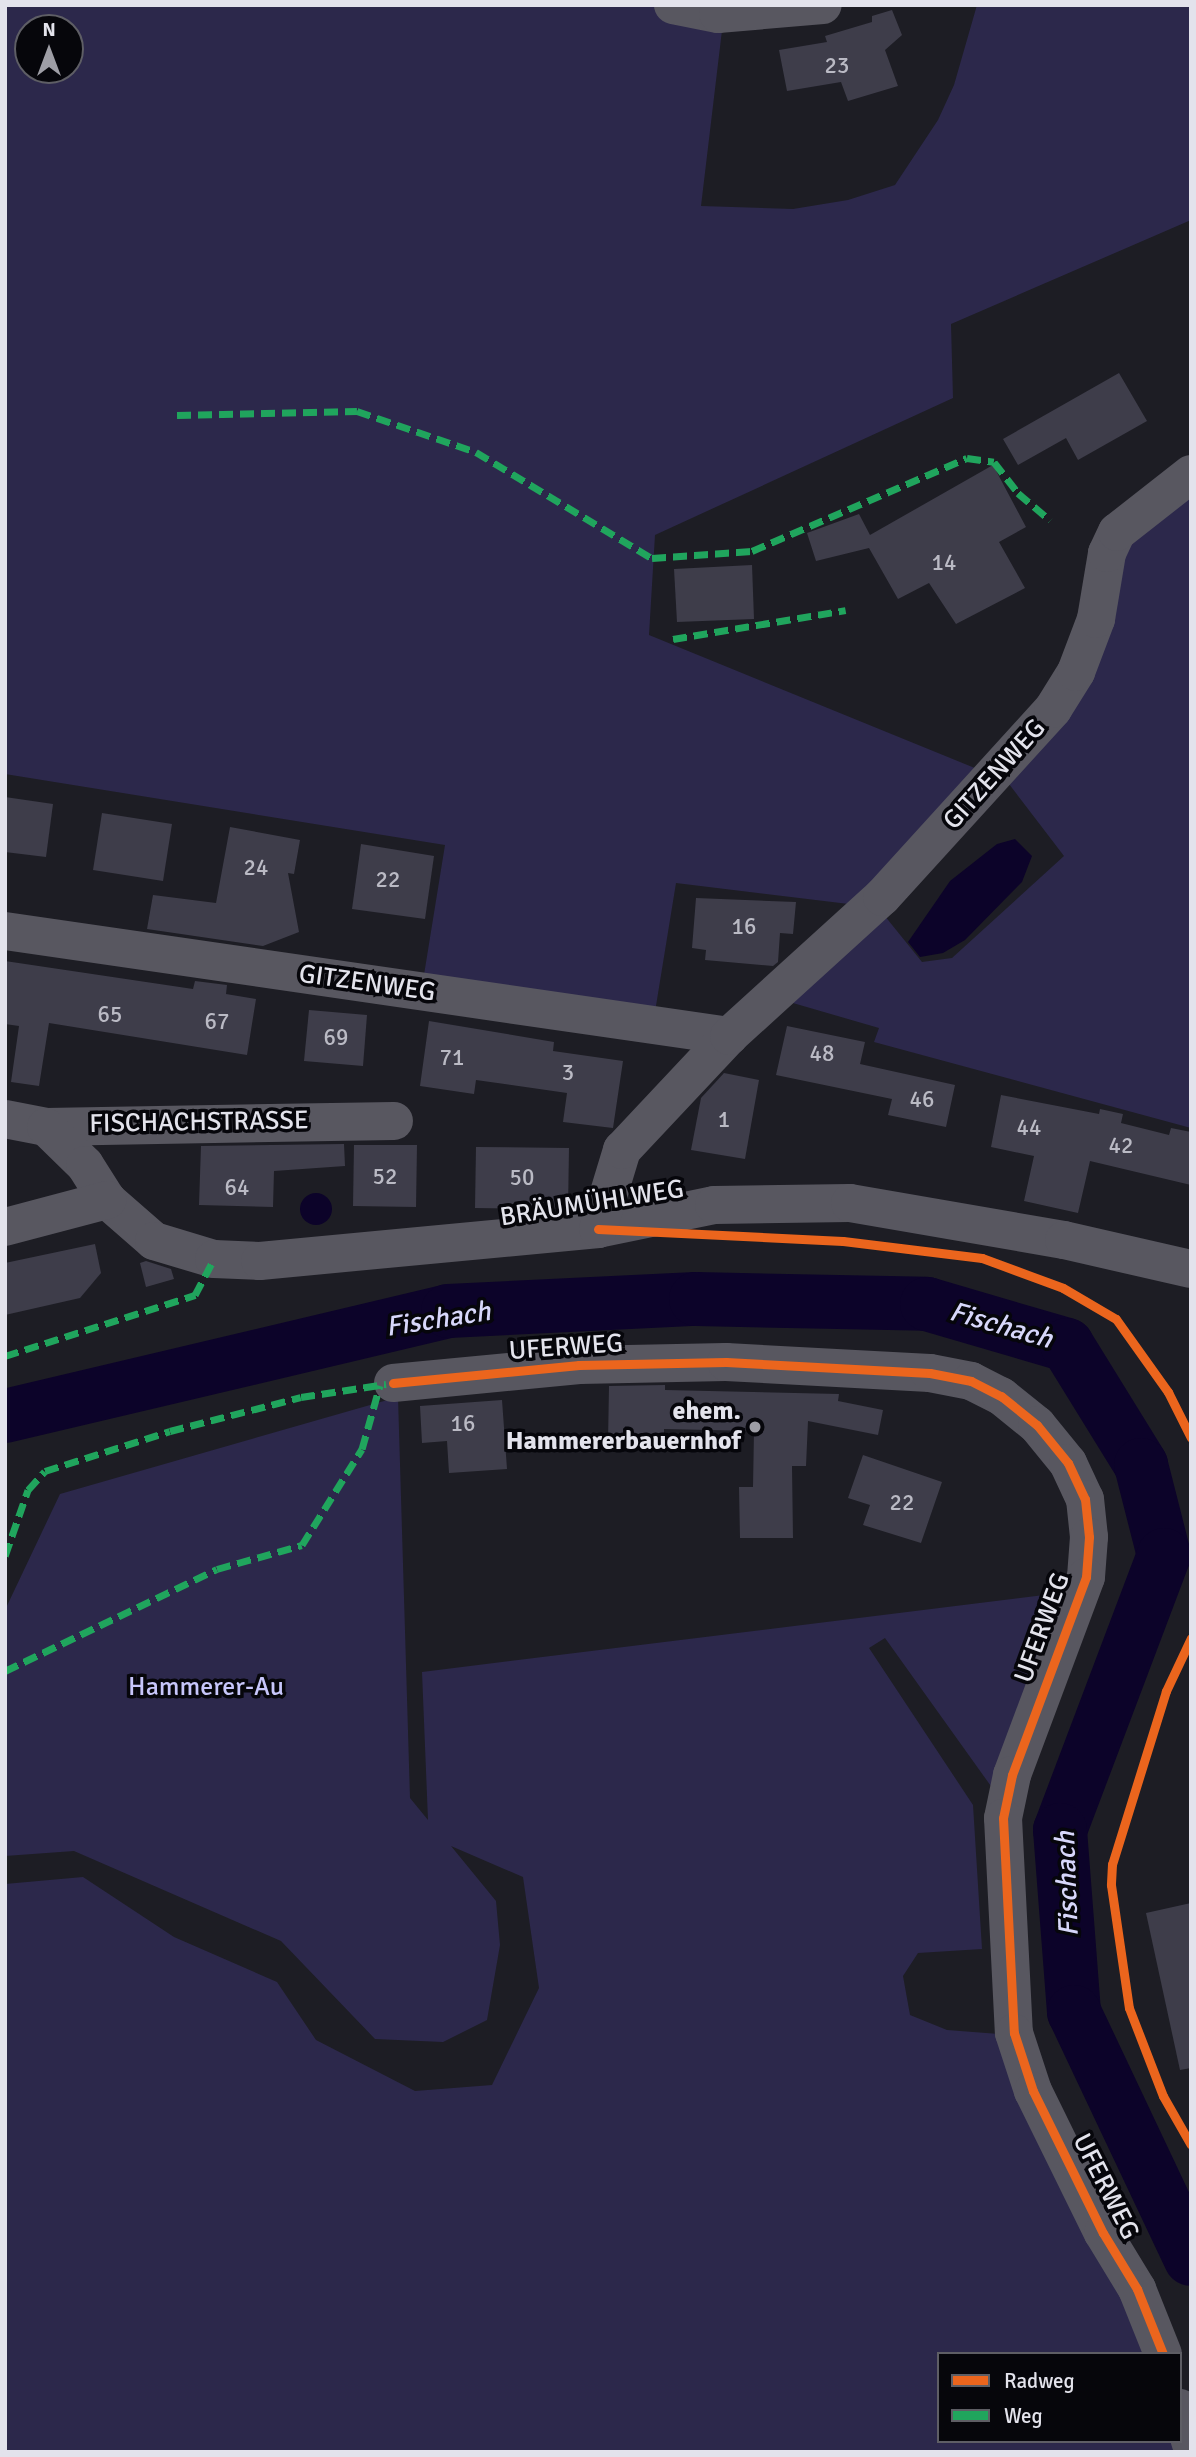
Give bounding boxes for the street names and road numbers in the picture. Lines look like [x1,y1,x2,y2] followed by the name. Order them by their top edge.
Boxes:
[937,713,1053,837] street label: GITZENWEG
[297,959,437,1009] street label: GITZENWEG
[89,1105,309,1141] street label: FISCHACHSTRASSE
[498,1174,686,1234] street label: BRÄUMÜHLWEG
[508,1328,624,1368] street label: UFERWEG
[1009,1569,1077,1687] street label: UFERWEG
[1065,2129,1145,2245] street label: UFERWEG

